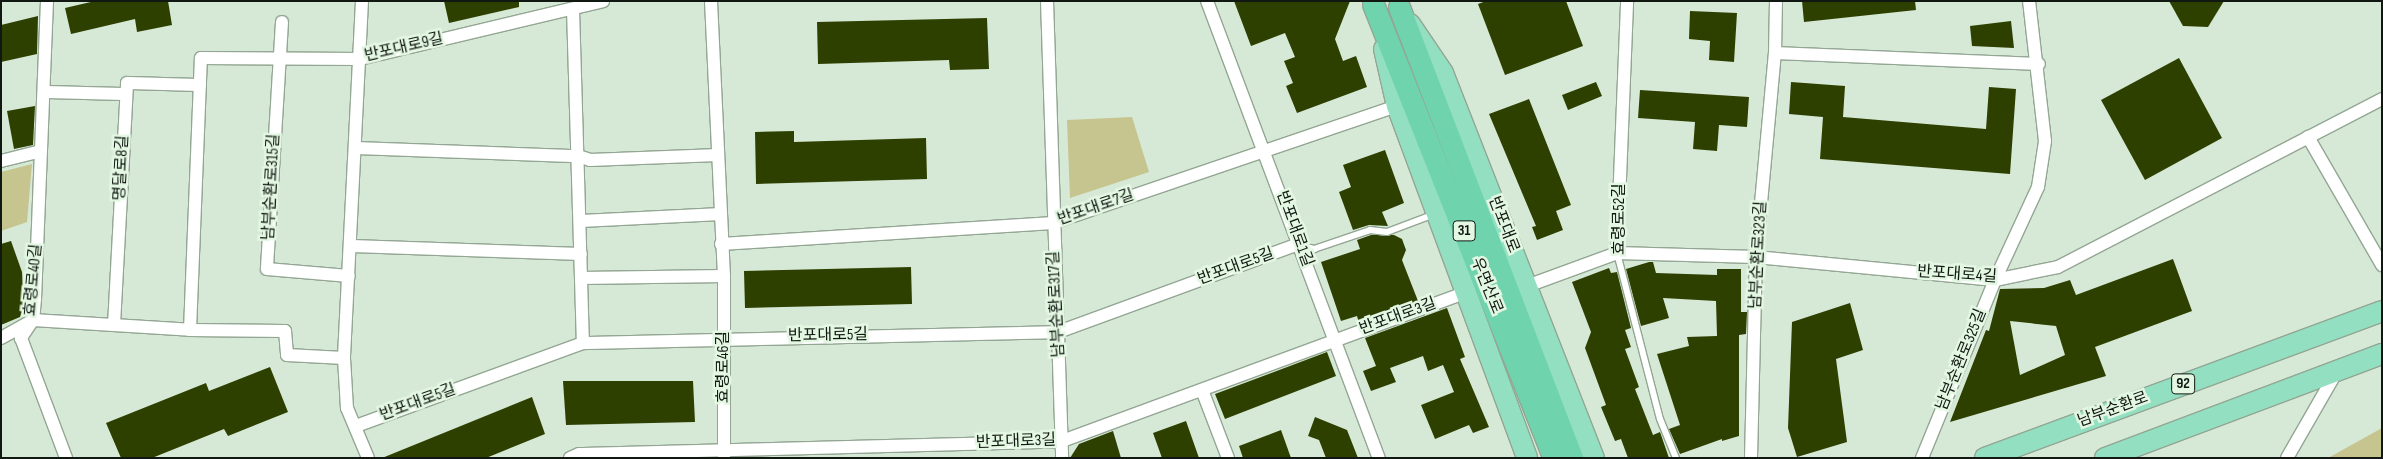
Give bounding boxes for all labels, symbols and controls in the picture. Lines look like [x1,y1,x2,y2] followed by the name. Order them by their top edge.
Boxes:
[363,30,445,66] street label: 반포대로9길
[260,133,284,241] street label: 남부순환로315길
[111,135,133,201] street label: 명달로8길
[1610,183,1630,255] street label: 효령로52길
[1055,186,1137,230] street label: 반포대로7길
[1271,189,1317,269] street label: 반포대로1길
[1483,194,1523,256] street label: 반포대로
[1747,200,1771,310] street label: 남부순환로323길
[1452,218,1476,244] road number: 31
[21,243,47,317] street label: 효령로40길
[1195,244,1277,290] street label: 반포대로5길
[1045,250,1069,358] street label: 남부순환로317길
[1466,255,1506,317] street label: 우면산로
[1916,263,1998,287] street label: 반포대로4길
[1357,294,1439,340] street label: 반포대로3길
[1933,306,1991,414] street label: 남부순환로325길
[788,326,868,346] street label: 반포대로5길
[714,331,734,403] street label: 효령로46길
[2170,372,2196,396] road number: 92
[377,380,459,426] street label: 반포대로5길
[2075,388,2151,432] street label: 남부순환로
[976,431,1056,453] street label: 반포대로3길

